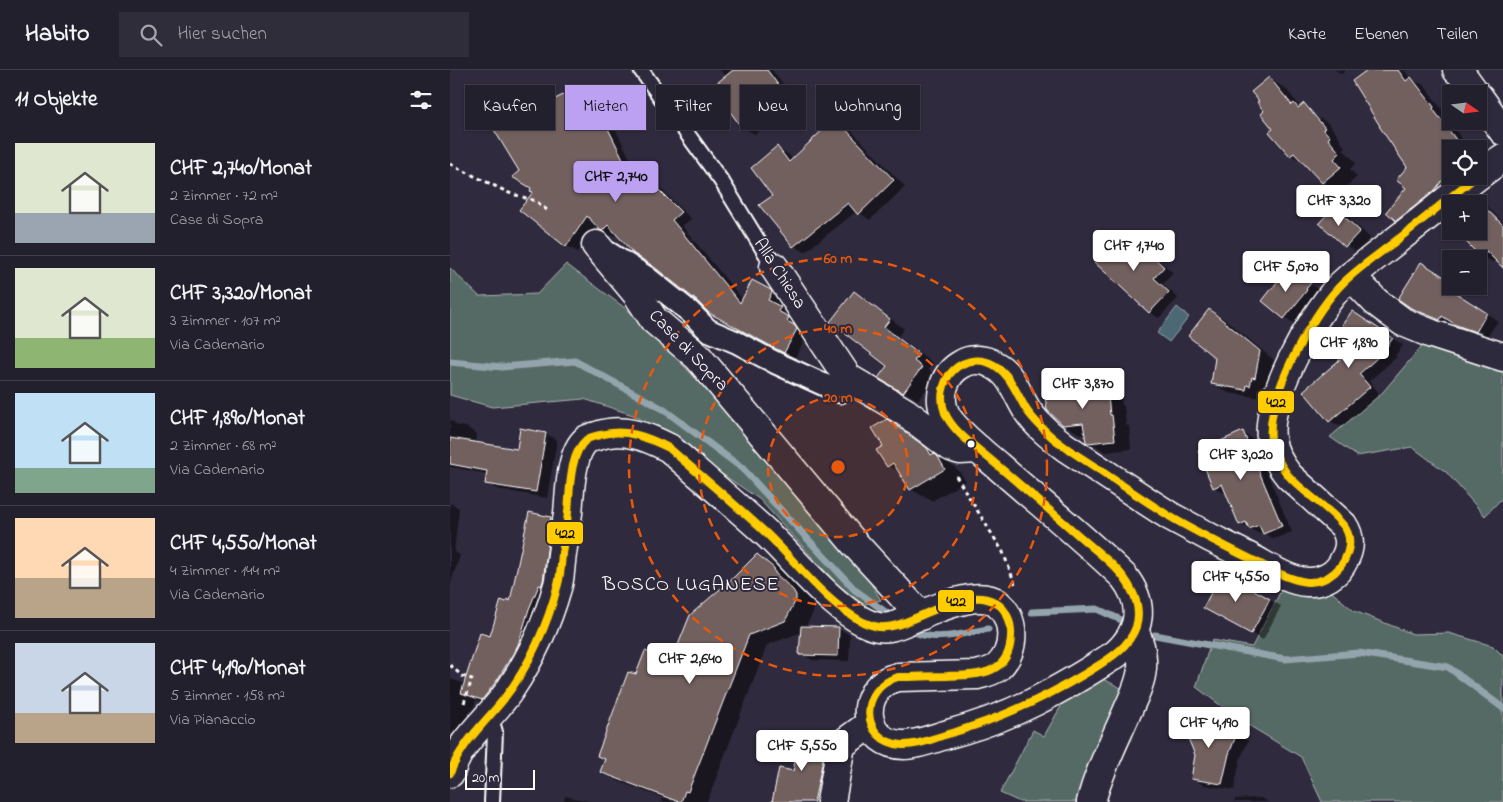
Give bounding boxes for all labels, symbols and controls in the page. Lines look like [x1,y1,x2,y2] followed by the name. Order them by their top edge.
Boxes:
[119,12,469,57] search box
[25,17,89,52] text: Habito
[137,21,165,49] icon: search
[177,21,267,48] text: Hier suchen
[1288,22,1326,48] text: Karte
[1354,22,1408,48] text: Ebenen
[1436,22,1478,48] text: Teilen
[15,85,97,115] text: 11 Objekte
[465,85,555,130] chip: Kaufen
[565,85,646,130] chip: Mieten
[656,85,730,130] chip: Filter
[740,85,806,130] chip: Neu
[816,85,920,130] chip: Wohnung
[1442,85,1488,130] north arrow
[1442,85,1487,295] map controls
[407,86,435,114] icon: filters
[1442,140,1487,185] button: locate
[170,154,312,184] text: CHF 2,740/Monat
[559,160,673,203] pin: CHF 2,740
[55,163,115,223] icon: home
[584,165,648,189] text: CHF 2,740
[170,184,278,208] text: 2 Zimmer · 72 m²
[1282,184,1396,227] pin: CHF 3,320
[1307,189,1371,213] text: CHF 3,320
[1442,195,1487,240] button: +
[170,208,264,232] text: Case di Sopra
[1077,230,1191,272] pin: CHF 1,740
[746,233,812,315] street label: Alla Chiesa
[1104,234,1164,258] text: CHF 1,740
[823,248,853,270] text: 60 m
[1229,250,1343,293] pin: CHF 5,070
[1442,250,1487,295] button: −
[1254,255,1318,279] text: CHF 5,070
[170,279,312,309] text: CHF 3,320/Monat
[55,288,115,348] icon: home
[642,304,734,398] street label: Case di Sopra
[170,309,281,333] text: 3 Zimmer · 107 m²
[823,318,852,340] text: 40 m
[1292,326,1406,369] pin: CHF 1,890
[1320,331,1378,355] text: CHF 1,890
[170,333,265,357] text: Via Cademario
[1026,368,1140,410] pin: CHF 3,870
[1052,372,1114,396] text: CHF 3,870
[822,387,853,409] text: 20 m
[1257,390,1295,414] line badge: 422
[1265,393,1286,414] text: 422
[170,404,305,434] text: CHF 1,890/Monat
[55,413,115,473] icon: home
[170,434,277,458] text: 2 Zimmer · 68 m²
[1184,438,1298,481] pin: CHF 3,020
[966,439,976,449] unlabelled marker
[1209,443,1273,467] text: CHF 3,020
[170,458,265,482] text: Via Cademario
[829,458,847,476] centre of rings
[546,521,584,545] line badge: 422
[554,524,575,545] text: 422
[170,529,317,559] text: CHF 4,550/Monat
[55,538,115,598] icon: home
[170,559,280,583] text: 4 Zimmer · 144 m²
[1179,560,1293,603] pin: CHF 4,550
[1202,565,1270,589] text: CHF 4,550
[601,571,780,600] district label: BOSCO LUGANESE
[170,583,265,607] text: Via Cademario
[937,589,975,613] line badge: 422
[945,592,966,613] text: 422
[633,642,747,685] pin: CHF 2,640
[658,647,722,671] text: CHF 2,640
[170,654,306,684] text: CHF 4,190/Monat
[55,663,115,723] icon: home
[170,684,285,708] text: 5 Zimmer · 158 m²
[1152,706,1266,749] pin: CHF 4,190
[170,708,256,732] text: Via Pianaccio
[1180,711,1238,735] text: CHF 4,190
[745,730,859,772] pin: CHF 5,550
[767,734,837,758] text: CHF 5,550
[465,767,535,790] scale bar
[472,768,499,789] text: 20 m

